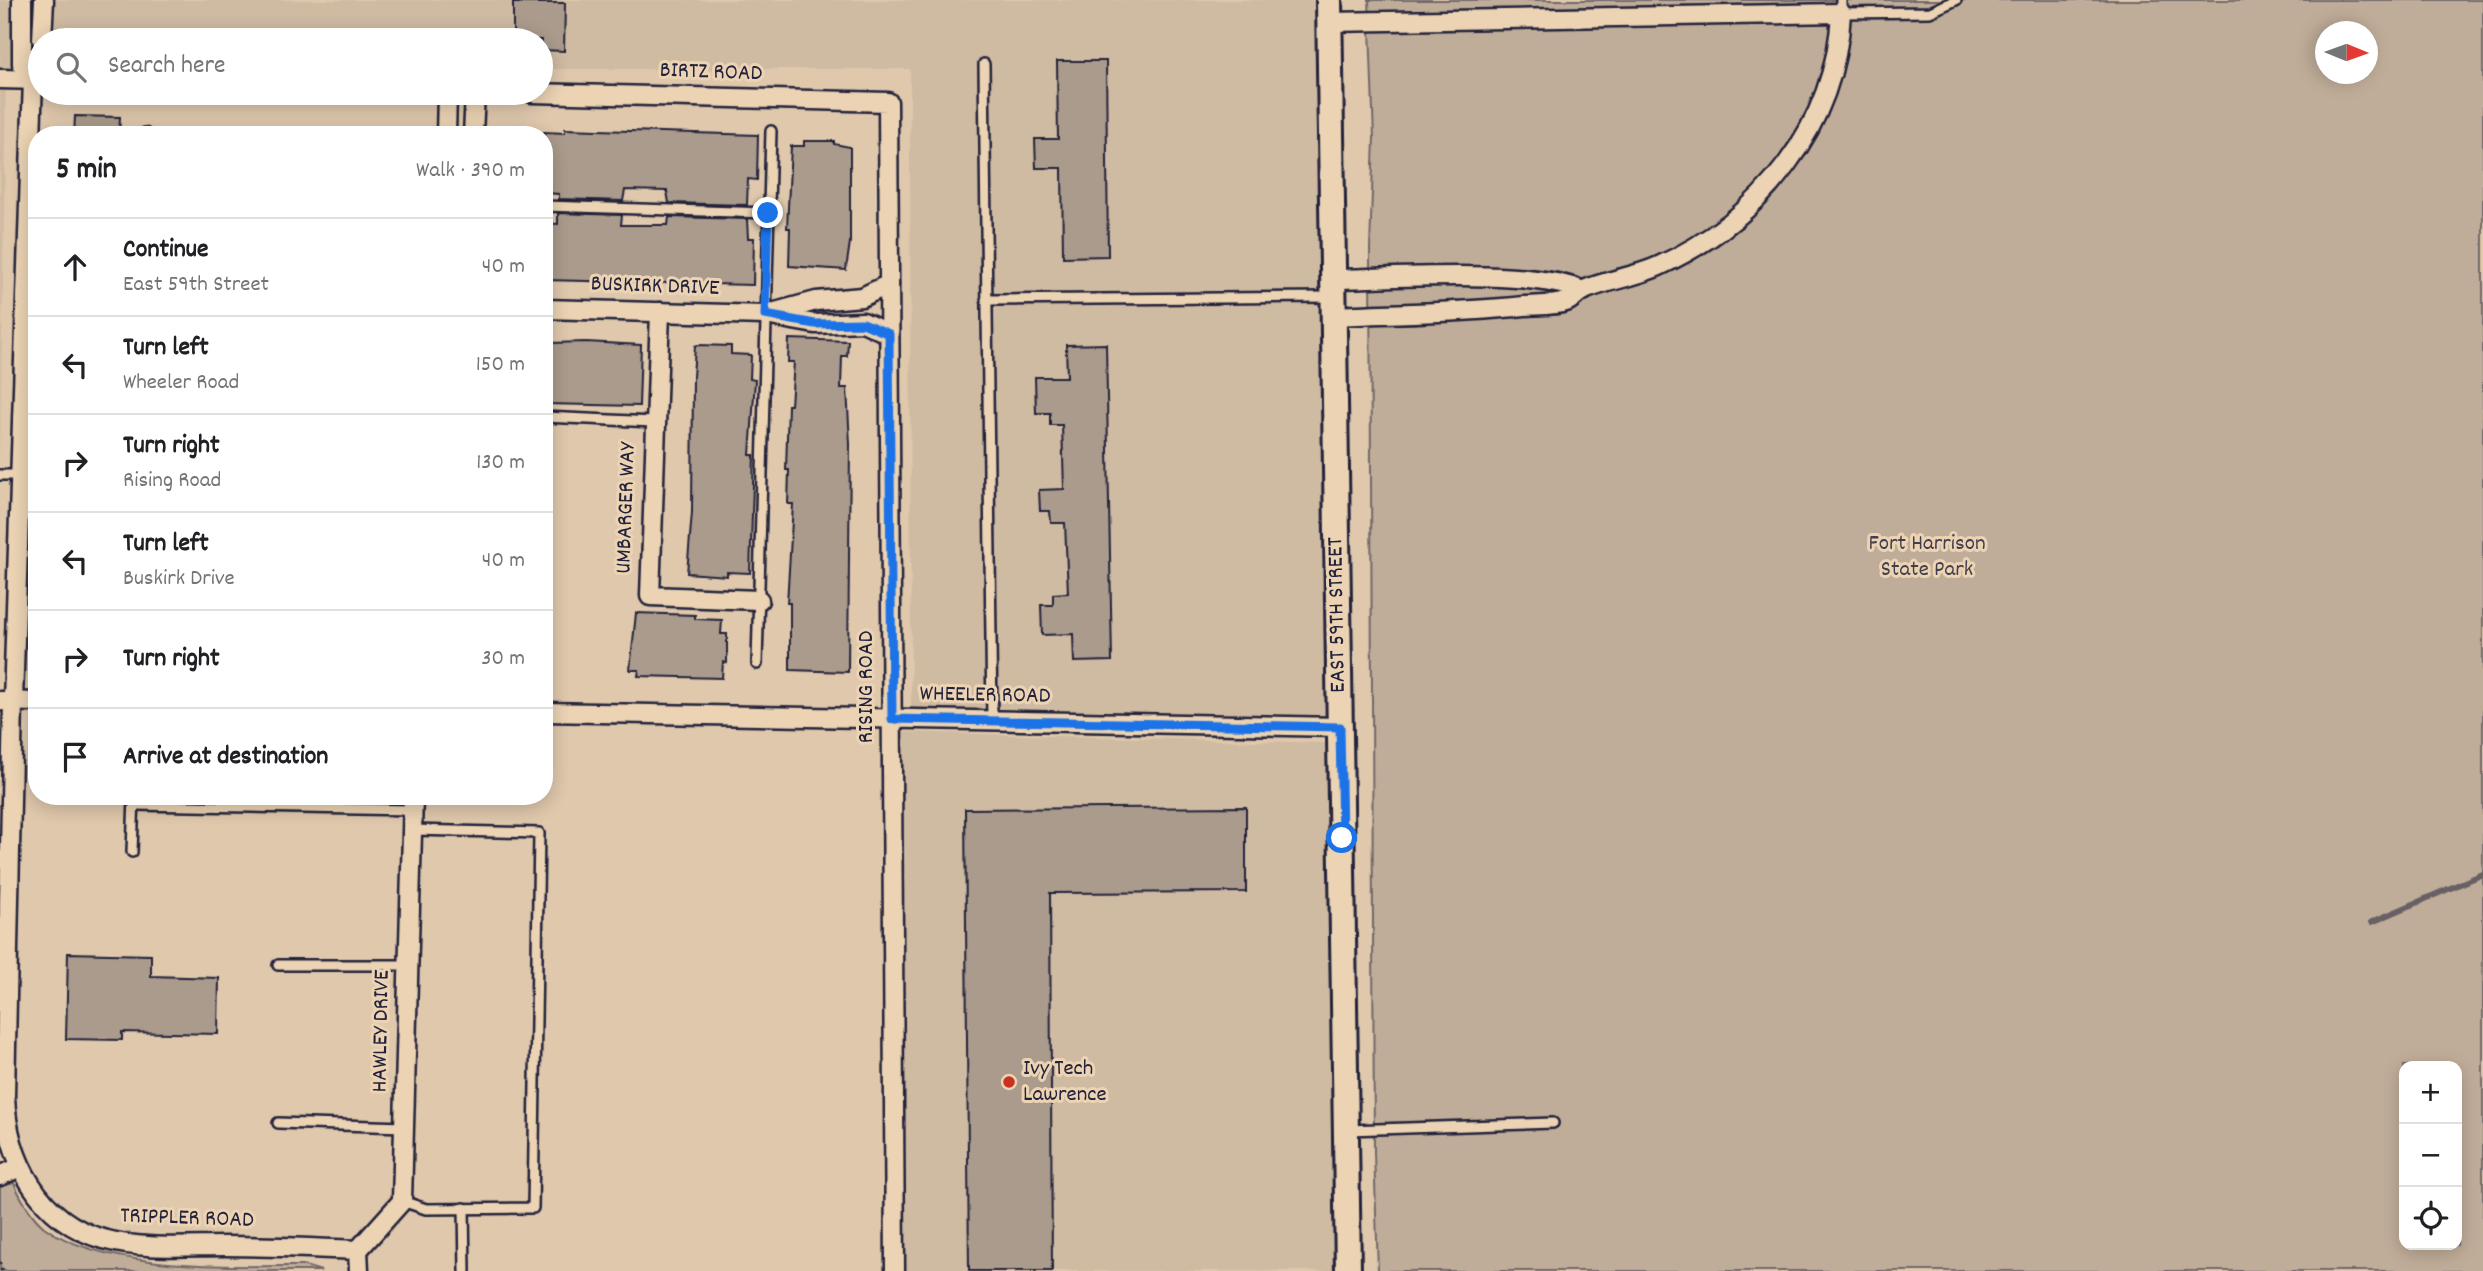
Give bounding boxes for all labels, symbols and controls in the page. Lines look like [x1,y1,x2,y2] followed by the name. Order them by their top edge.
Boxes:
[2315,21,2378,84] north arrow
[28,28,553,105] search box
[52,48,90,86] icon: search
[108,48,226,85] text: Search here
[659,55,763,91] street label: BIRTZ ROAD
[56,150,117,193] text: 5 min
[416,155,525,188] text: Walk · 390 m
[752,197,783,228] route end
[123,232,208,269] text: Continue
[56,248,94,286] icon: ahead
[482,251,525,284] text: 40 m
[590,268,720,306] street label: BUSKIRK DRIVE
[123,269,269,302] text: East 59th Street
[123,330,209,367] text: Turn left
[56,346,94,384] icon: left
[476,349,525,382] text: 150 m
[123,367,239,400] text: Wheeler Road
[123,428,220,465] text: Turn right
[608,441,646,575] street label: UMBARGER WAY
[56,444,94,482] icon: right
[476,447,525,480] text: 130 m
[123,465,221,498] text: Rising Road
[123,526,209,563] text: Turn left
[1868,528,1986,587] park label: Fort Harrison State Park
[1320,537,1356,693] street label: EAST 59TH STREET
[56,542,94,580] icon: left
[482,545,525,578] text: 40 m
[123,563,235,596] text: Buskirk Drive
[851,631,884,743] street label: RISING ROAD
[56,640,94,678] icon: right
[123,641,220,678] text: Turn right
[481,643,525,676] text: 30 m
[919,678,1051,714] street label: WHEELER ROAD
[56,738,94,776] icon: arrive
[123,739,328,776] text: Arrive at destination
[1326,822,1357,853] route start
[364,969,400,1093] street label: HAWLEY DRIVE
[1023,1053,1107,1112] place label: Ivy Tech Lawrence
[2399,1061,2462,1250] map controls
[2399,1061,2462,1124] button: +
[1001,1074,1017,1090] marker: Ivy Tech Lawrence
[2399,1124,2462,1187] button: −
[2399,1187,2462,1250] button: locate
[120,1200,254,1238] street label: TRIPPLER ROAD

